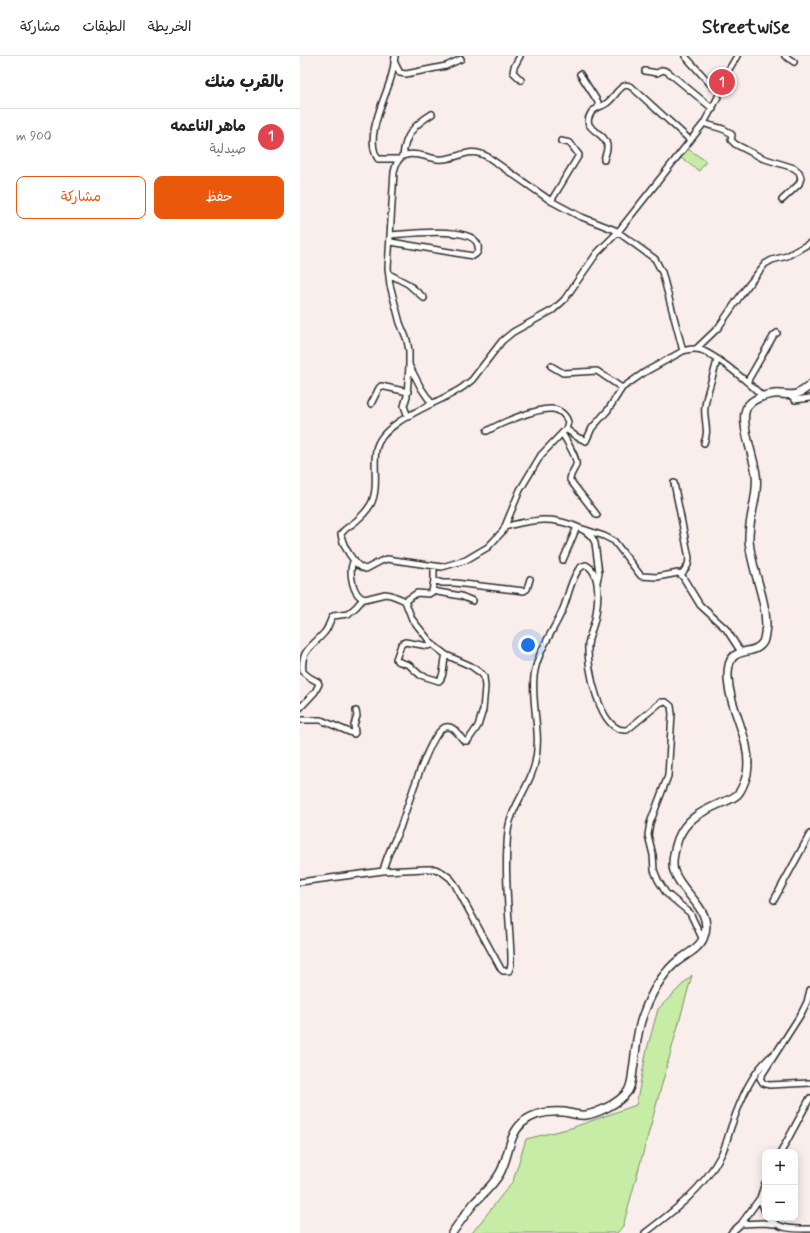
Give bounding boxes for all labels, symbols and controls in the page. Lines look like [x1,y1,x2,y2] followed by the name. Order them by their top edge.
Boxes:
[702,15,790,40] text: Streetwise
[20,18,60,36] text: مشاركة
[82,18,126,36] text: الطبقات
[148,18,191,36] text: الخريطة
[709,67,735,97] pin: 1
[205,71,284,93] text: بالقرب منك
[170,117,246,137] text: ماهر الناعمه
[16,128,52,145] text: 900 m
[268,128,274,145] text: 1
[209,141,246,158] text: صيدلية
[16,176,146,219] button: مشاركة
[154,176,284,219] button: حفظ
[518,635,538,655] your location
[762,1149,798,1221] map controls
[762,1149,798,1185] button: +
[762,1185,798,1221] button: −

